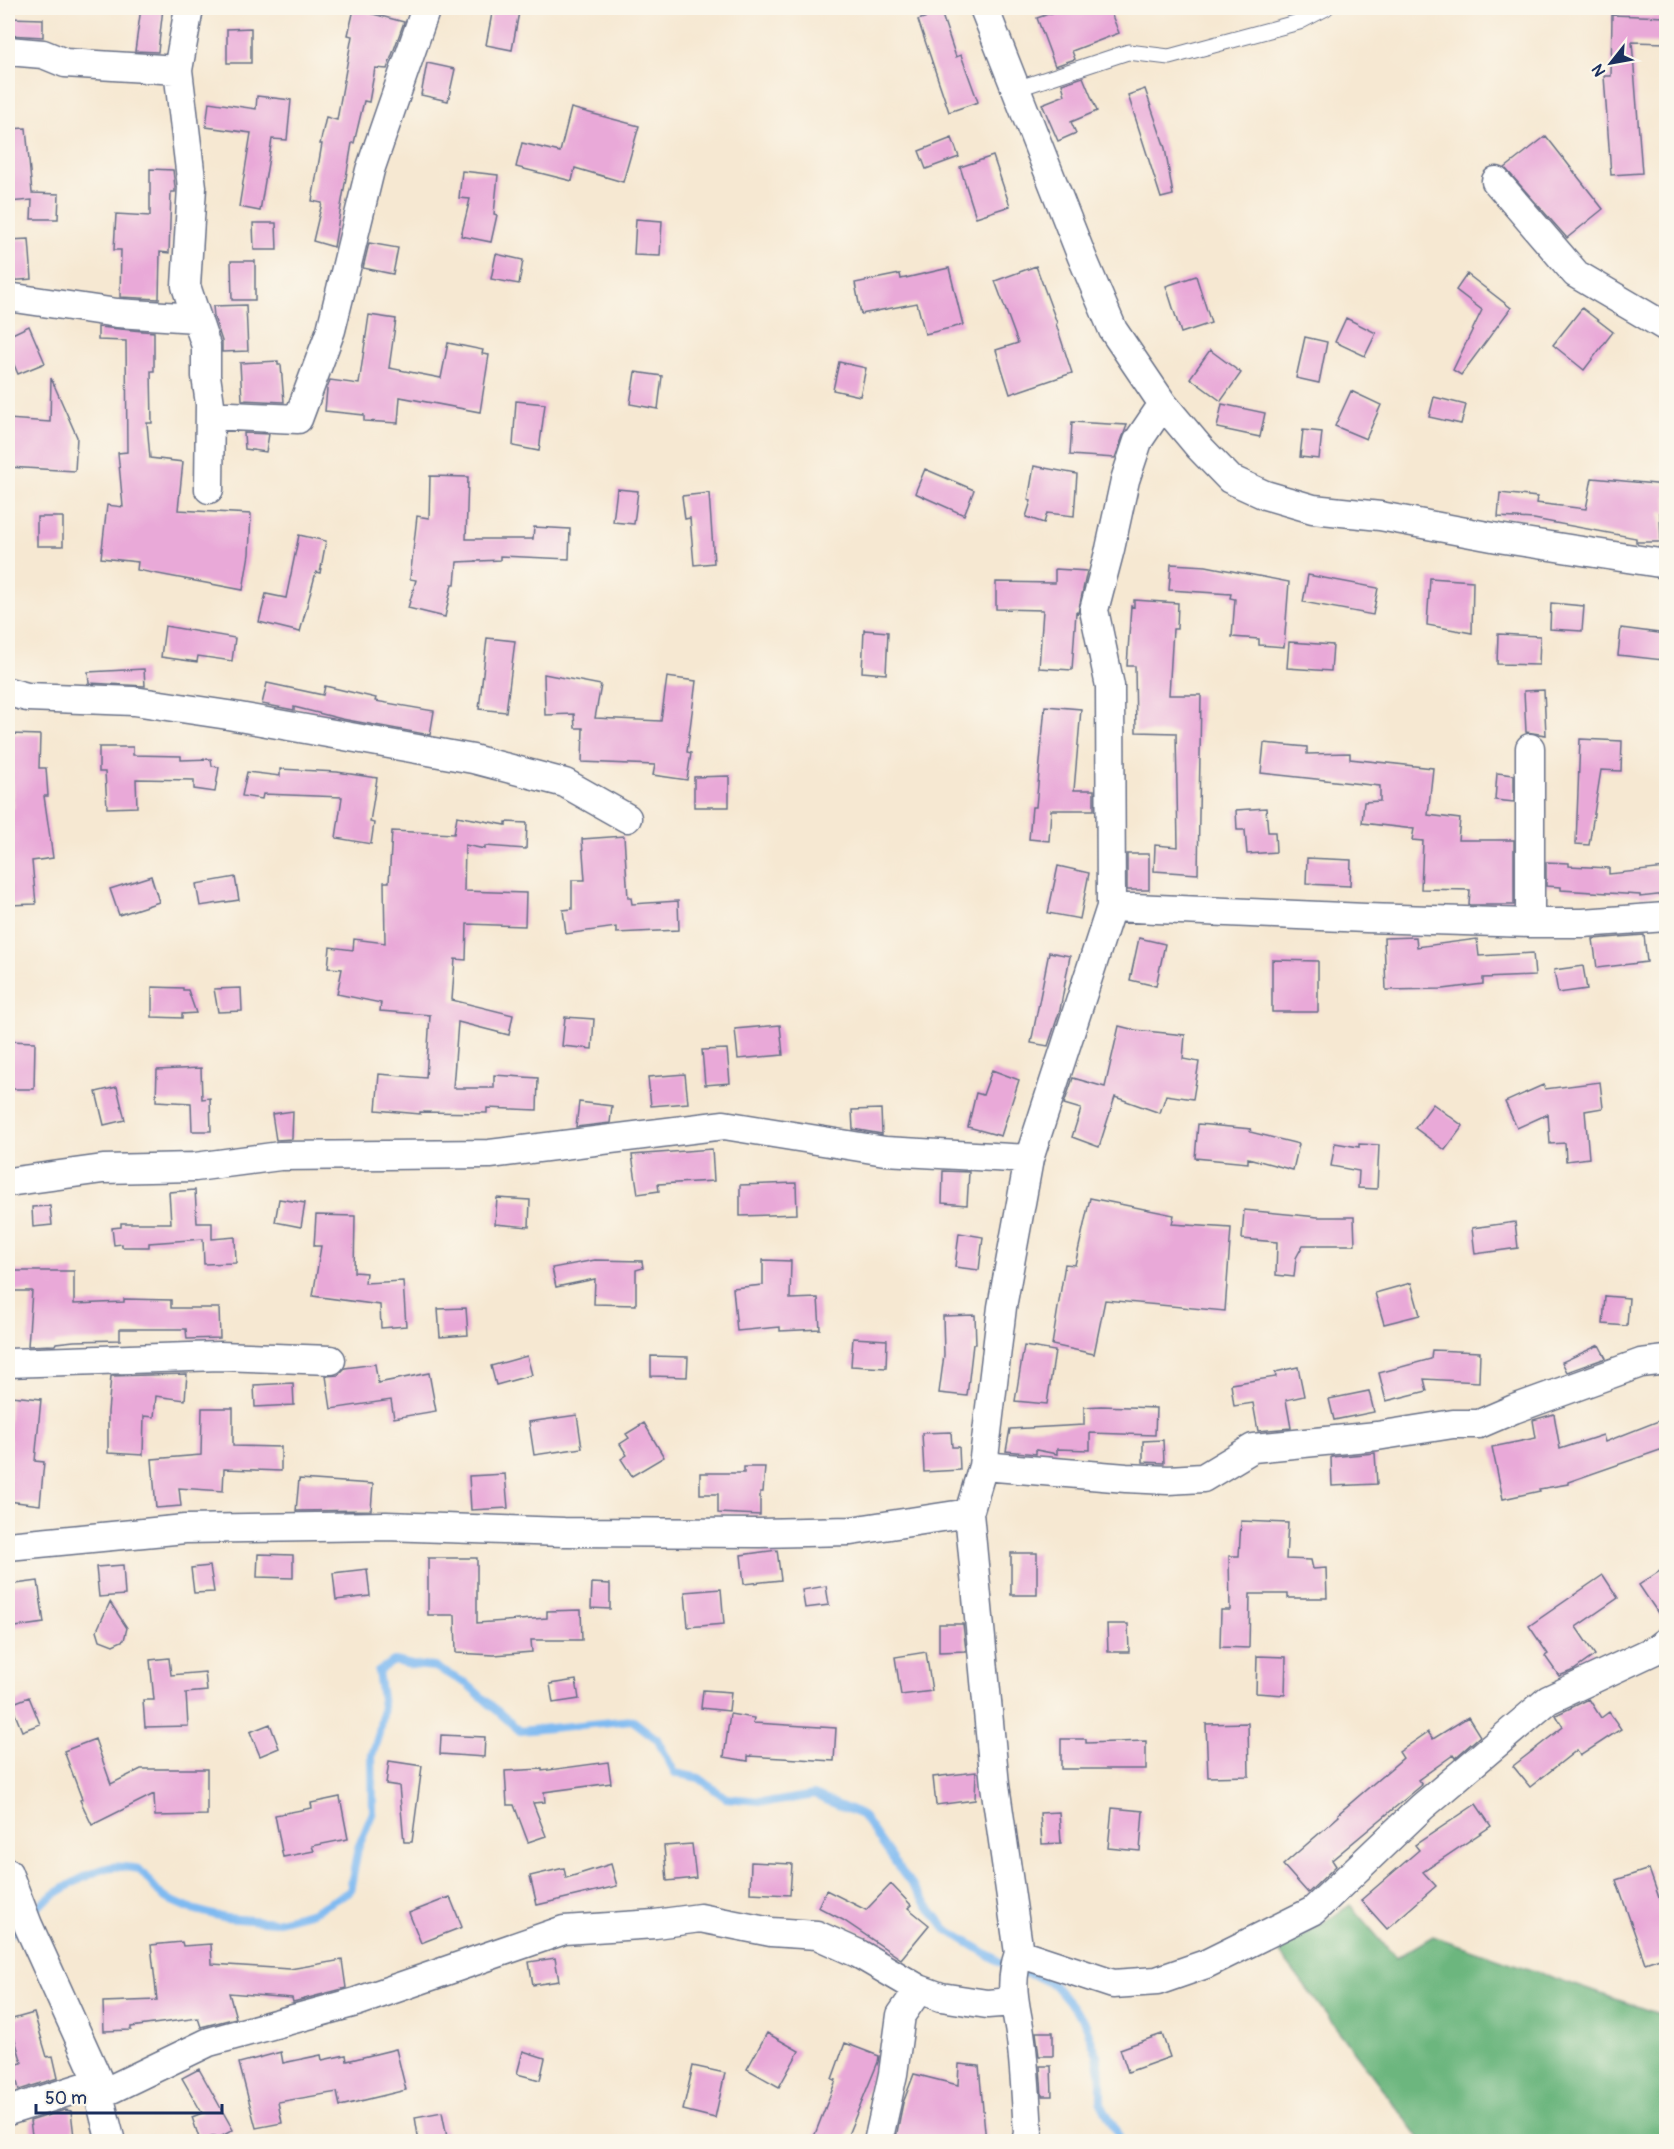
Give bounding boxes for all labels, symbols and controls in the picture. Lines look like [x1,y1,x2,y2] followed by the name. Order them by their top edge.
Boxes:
[1581,33,1641,93] north arrow
[1588,60,1610,80] text: N
[36,2077,222,2115] scale bar
[45,2087,87,2110] text: 50 m

